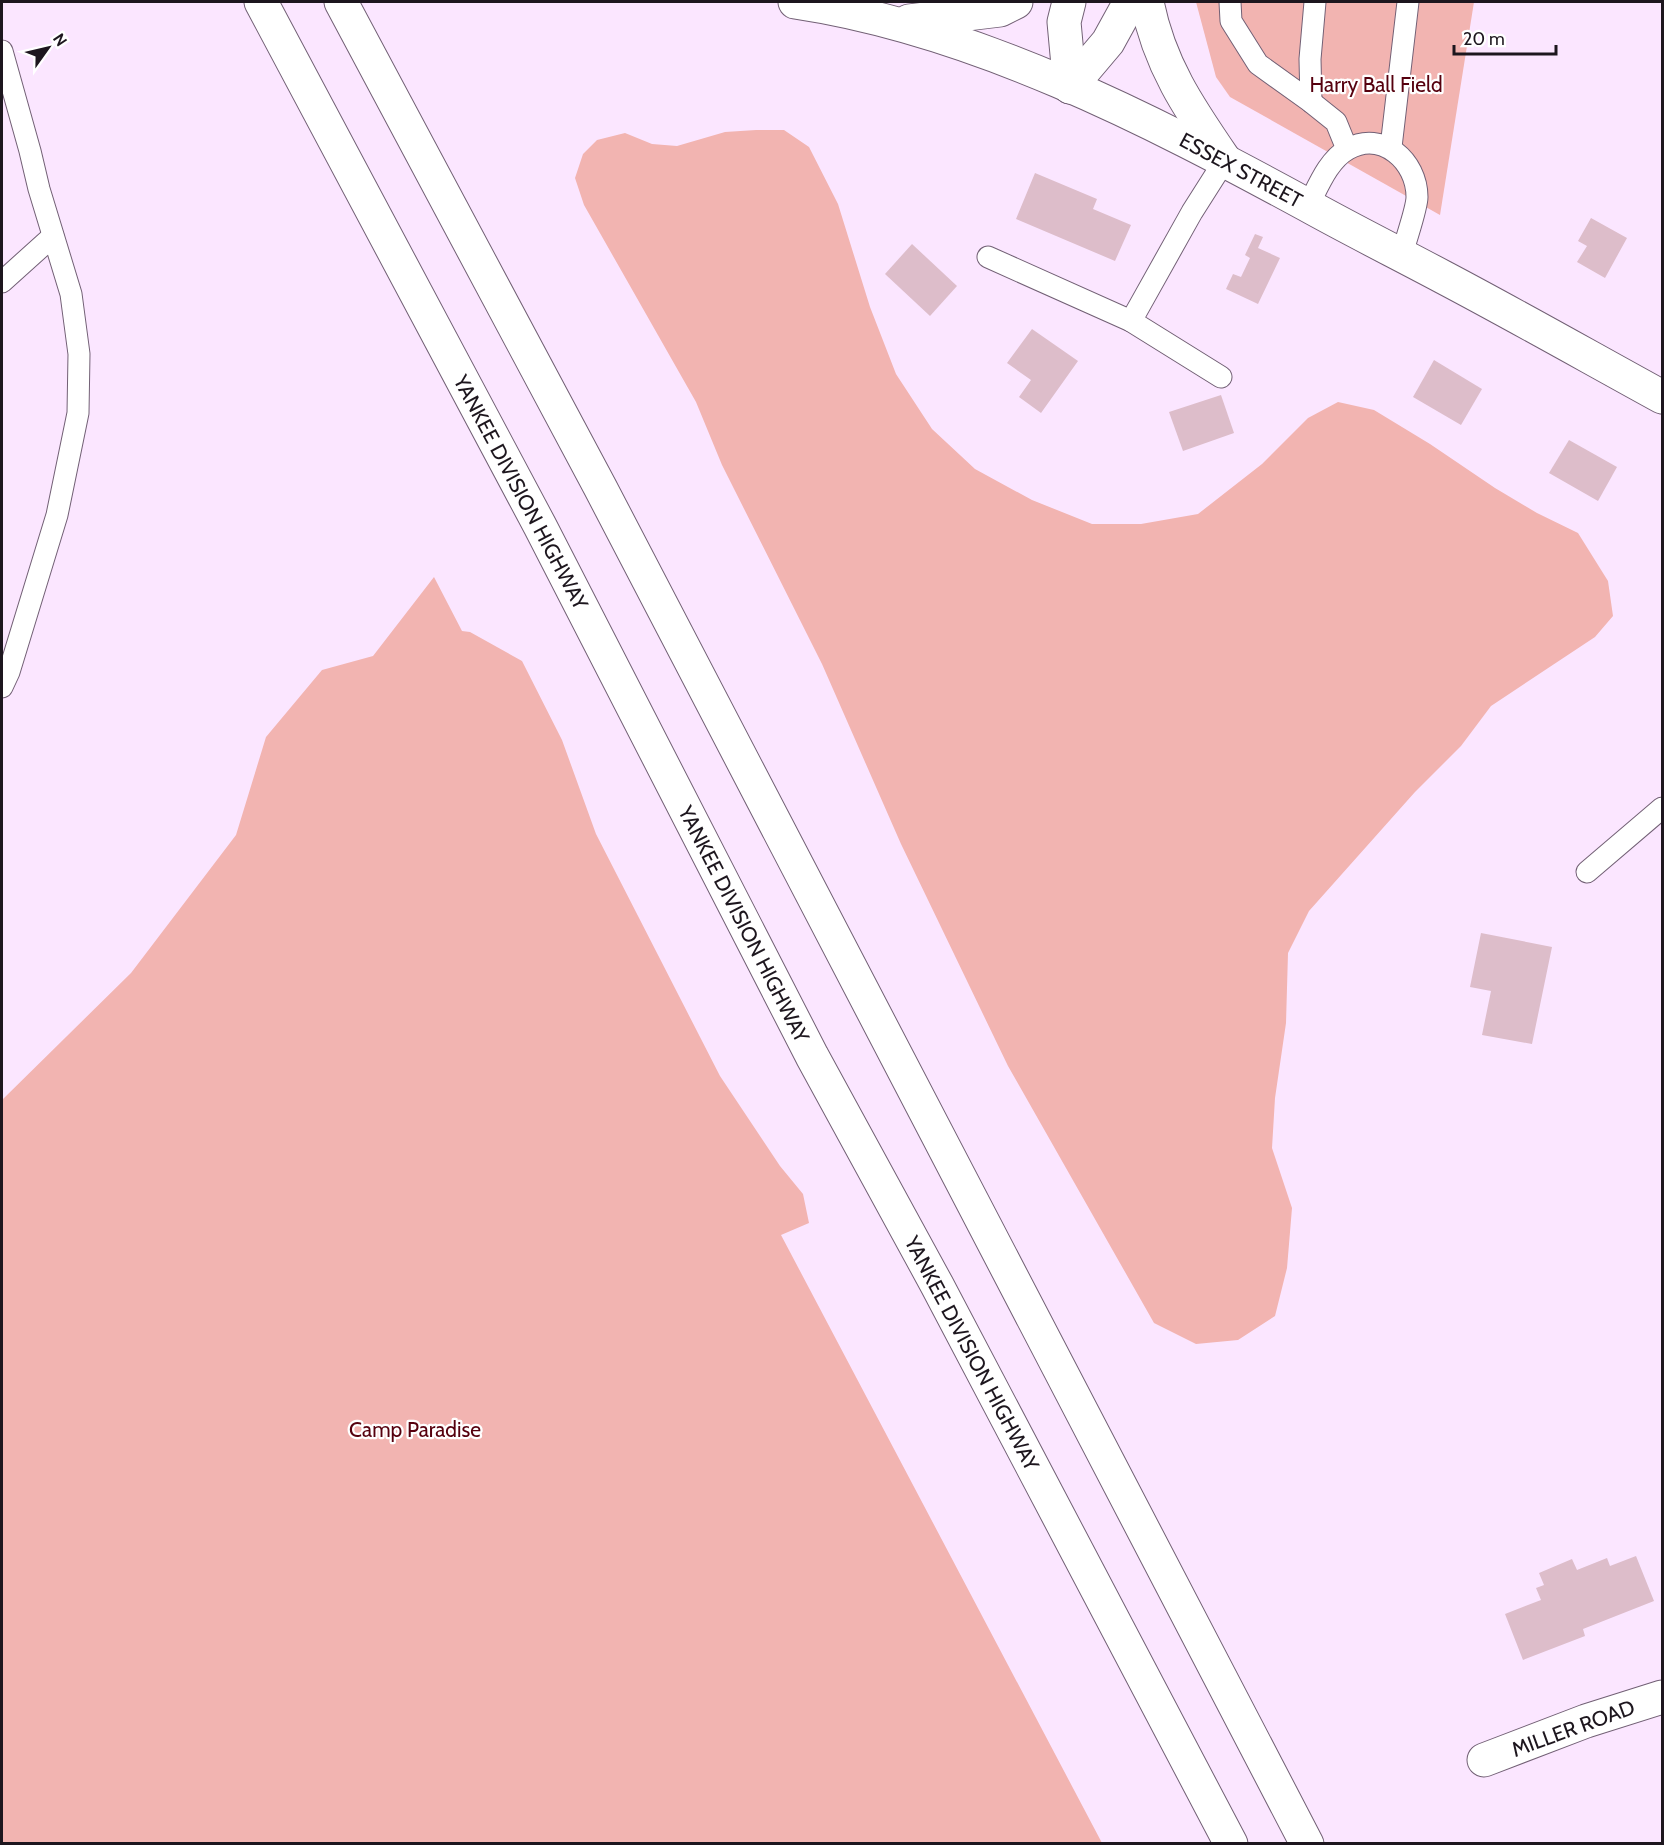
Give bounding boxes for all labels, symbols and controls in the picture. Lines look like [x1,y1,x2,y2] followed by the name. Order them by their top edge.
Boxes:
[18,18,78,78] north arrow
[1454,18,1556,56] scale bar
[1463,28,1505,50] text: 20 m
[49,30,71,50] text: N
[1309,72,1443,97] park label: Harry Ball Field
[1175,127,1307,213] street label: ESSEX STREET
[448,370,594,614] street label: YANKEE DIVISION HIGHWAY
[673,801,815,1047] street label: YANKEE DIVISION HIGHWAY
[899,1231,1045,1475] street label: YANKEE DIVISION HIGHWAY
[349,1417,481,1442] park label: Camp Paradise
[1508,1694,1638,1762] street label: MILLER ROAD

